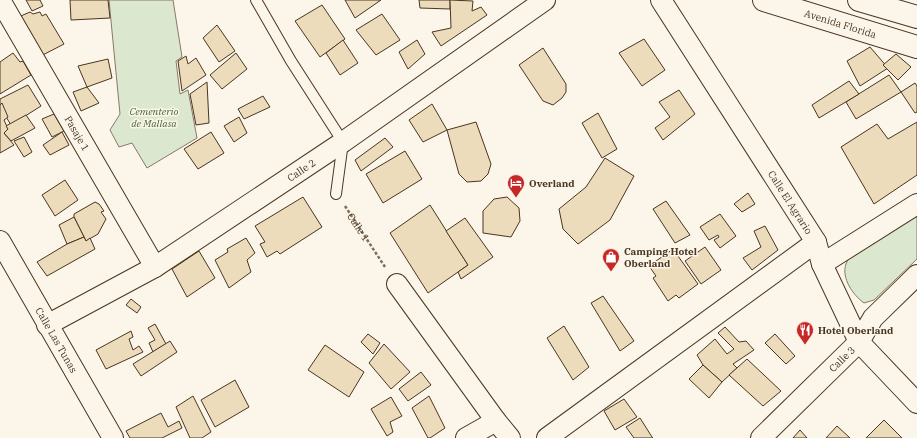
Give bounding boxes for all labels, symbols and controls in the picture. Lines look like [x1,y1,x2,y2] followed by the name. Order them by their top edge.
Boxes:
[803,6,879,41] street label: Avenida Florida
[129,105,179,130] park label: Cementerio de Mallasa
[62,113,93,153] street label: Pasaje 1
[284,156,318,184] street label: Calle 2
[765,168,816,237] street label: Calle El Agrario
[506,173,526,198] hotel icon: Overland
[529,177,575,190] place label: Overland
[345,210,373,244] street label: Calle 1
[624,245,697,270] place label: Camping Hotel Oberland
[601,247,621,272] shop icon: Camping Hotel Oberland
[33,305,81,375] street label: Calle Las Tunas
[795,320,815,345] restaurant icon: Hotel Oberland
[818,324,894,337] place label: Hotel Oberland
[826,343,858,375] street label: Calle 3

